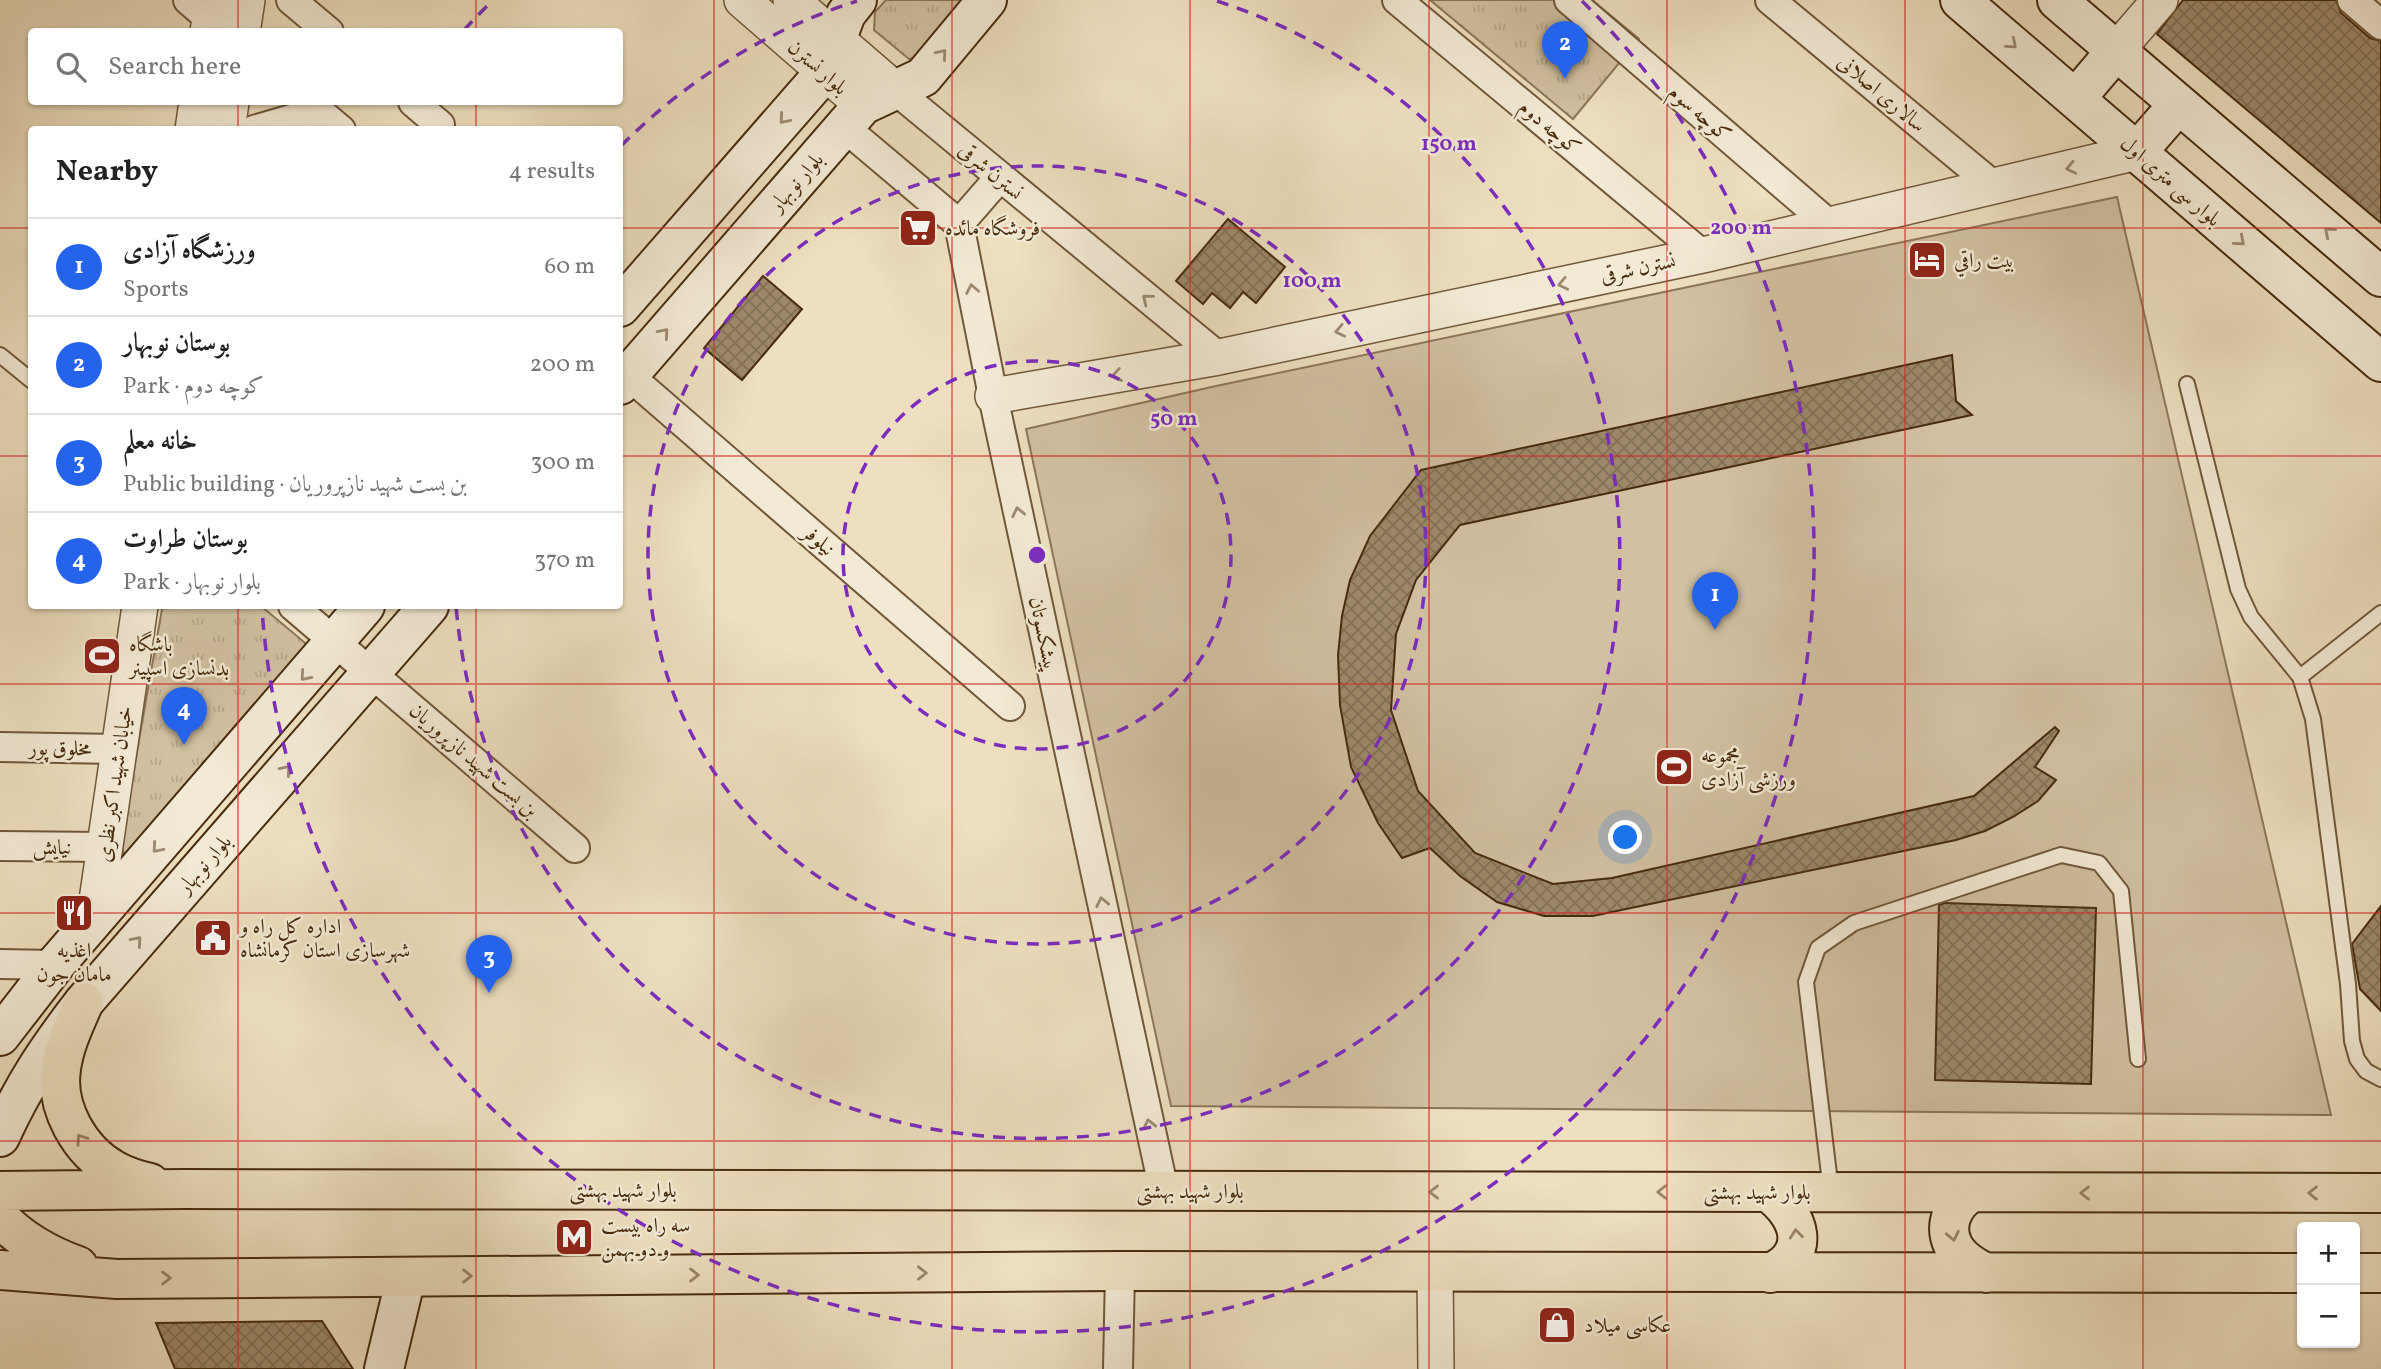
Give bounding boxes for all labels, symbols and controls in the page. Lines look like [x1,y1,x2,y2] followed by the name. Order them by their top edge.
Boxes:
[1542,21,1588,79] pin: 2
[28,28,623,105] search box
[780,34,854,103] street label: بلوار نسترن
[2004,36,2017,48] one-way arrow
[52,48,90,86] icon: search
[1830,48,1932,140] street label: سالاری اصلانی
[108,49,241,85] text: Search here
[934,49,946,62] one-way arrow
[1660,79,1737,151] street label: کوچه سوم
[1510,93,1586,164] street label: کوچه دوم
[780,110,792,123] one-way arrow
[1421,130,1477,159] text: 150 m
[2113,130,2227,234] street label: بلوار سی متری اول
[951,136,1029,208] street label: نسترن شرقی
[762,147,831,221] street label: بلوار نوبهار
[56,151,158,193] text: Nearby
[509,156,595,188] text: 4 results
[2065,160,2077,174] one-way arrow
[897,207,939,249] supermarket icon: فروشگاه مائده
[1710,214,1772,243] text: 200 m
[945,215,1040,244] place label: فروشگاه مائده
[2324,228,2337,241] one-way arrow
[123,233,256,269] text: ورزشگاه آزادی
[2232,233,2245,245] one-way arrow
[1906,239,1948,281] hotel icon: بيت راقي
[1598,247,1679,292] street label: نسترن شرقی
[1954,247,2015,277] place label: بيت راقي
[74,251,84,283] text: 1
[545,251,595,283] text: 60 m
[1282,267,1342,296] text: 100 m
[123,274,189,306] text: Sports
[1557,276,1569,291] one-way arrow
[965,283,980,295] one-way arrow
[1143,294,1155,307] one-way arrow
[1334,323,1346,338] one-way arrow
[123,326,230,362] text: بوستان نوبهار
[656,329,668,342] one-way arrow
[73,349,85,381] text: 2
[530,349,595,381] text: 200 m
[1111,367,1123,382] one-way arrow
[123,371,264,403] text: Park · کوچه دوم
[1150,405,1198,434] text: 50 m
[123,424,197,460] text: خانه معلم
[73,447,85,479] text: 3
[531,447,595,479] text: 300 m
[123,469,467,501] text: Public building · بن بست شهید نازپروریان
[1012,506,1027,518] one-way arrow
[794,517,841,563] street label: نیلوفر
[123,522,248,558] text: بوستان طراوت
[1025,543,1049,567] centre of rings
[72,545,86,577] text: 4
[534,545,595,577] text: 370 m
[123,567,261,599] text: Park · بلوار نوبهار
[1692,572,1738,630] pin: 1
[1020,594,1065,674] street label: پیشکسوتان
[127,631,229,684] place label: باشگاه بدنسازی اسپینر
[81,635,123,677] sports icon: باشگاه بدنسازی اسپینر
[301,668,313,681] one-way arrow
[161,687,207,745] pin: 4
[402,697,544,826] street label: بن بست شهید نازپروریان
[90,704,141,864] street label: خیابان شهید اکبر نظری
[26,734,92,765] street label: مخلوق پور
[1701,742,1796,795] place label: مجموعه ورزشی آزادی
[1653,746,1695,788] sports icon: مجموعه ورزشی آزادی
[278,765,290,778] one-way arrow
[1608,820,1642,854] your location
[170,829,239,903] street label: بلوار نوبهار
[33,834,71,863] street label: نیایش
[153,840,165,853] one-way arrow
[53,892,95,934] restaurant icon: اغذیه مامان جون
[1095,896,1110,908] one-way arrow
[238,913,410,966] place label: اداره کل راه و شهرسازی استان کرمانشاه
[192,917,234,959] public building icon: اداره کل راه و شهرسازی استان کرمانشاه
[466,935,512,993] pin: 3
[36,937,112,990] place label: اغذیه مامان جون
[129,937,141,950] one-way arrow
[1143,1118,1158,1130] one-way arrow
[77,1134,90,1147] one-way arrow
[569,1177,677,1206] street label: بلوار شهید بهشتی
[1136,1178,1244,1207] street label: بلوار شهید بهشتی
[1703,1179,1811,1208] street label: بلوار شهید بهشتی
[1429,1184,1439,1200] one-way arrow
[1656,1184,1667,1200] one-way arrow
[2080,1185,2090,1201] one-way arrow
[2307,1185,2318,1201] one-way arrow
[601,1212,690,1265] place label: سه راه بیست و دو بهمن
[553,1216,595,1258] metro station icon: سه راه بیست و دو بهمن
[2297,1222,2360,1348] map controls
[2297,1222,2360,1285] button: +
[1788,1228,1803,1240] one-way arrow
[1944,1230,1959,1242] one-way arrow
[917,1265,928,1281] one-way arrow
[690,1267,700,1283] one-way arrow
[462,1268,473,1284] one-way arrow
[161,1270,172,1286] one-way arrow
[2297,1285,2360,1348] button: −
[1536,1304,1578,1346] shop icon: عکاسی میلاد
[1584,1312,1671,1341] place label: عکاسی میلاد

